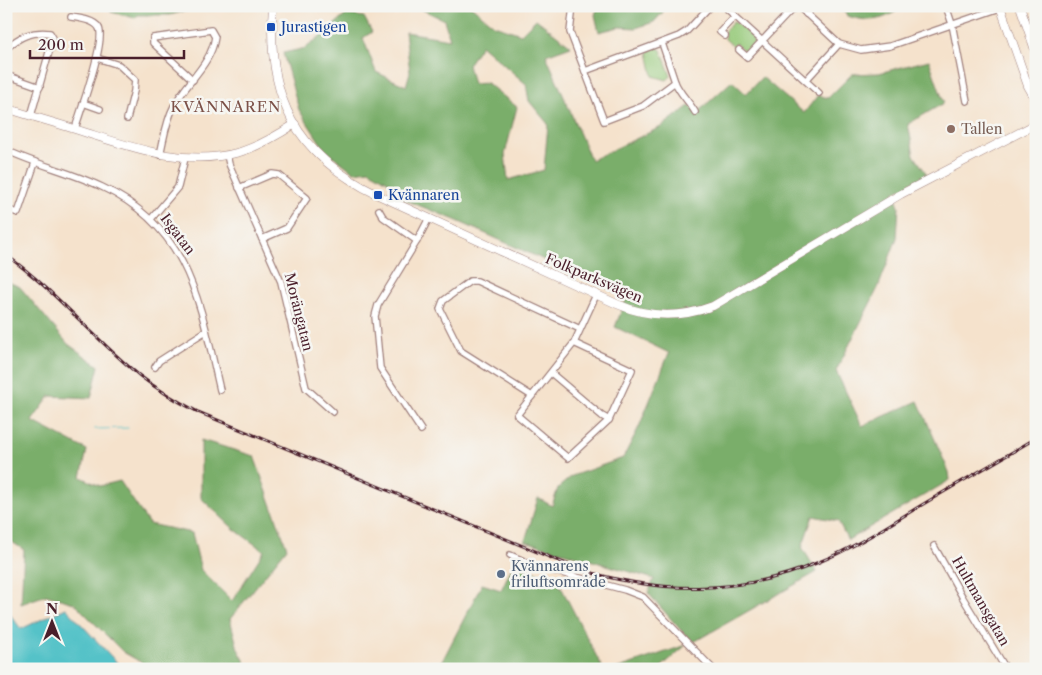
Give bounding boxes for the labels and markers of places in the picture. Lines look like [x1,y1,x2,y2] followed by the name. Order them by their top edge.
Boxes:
[279,18,347,36] place label: Jurastigen
[265,21,277,33] marker: Jurastigen
[961,120,1003,138] place label: Tallen
[945,123,957,135] marker: Tallen
[388,186,460,204] place label: Kvännaren
[372,189,384,201] marker: Kvännaren
[511,557,606,591] place label: Kvännarens friluftsområde
[495,568,507,580] marker: Kvännarens friluftsområde

